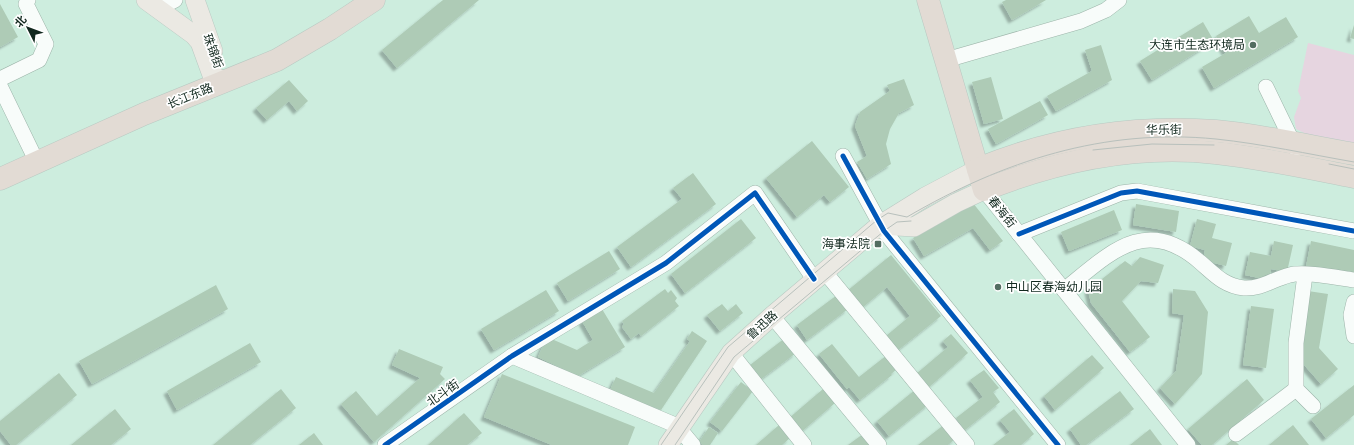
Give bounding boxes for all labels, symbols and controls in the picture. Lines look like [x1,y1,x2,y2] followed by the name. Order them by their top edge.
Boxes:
[8,8,48,48] north arrow
[12,13,29,29] text: 北
[200,32,226,70] street label: 珠锦街
[1149,38,1245,52] place label: 大连市生态环境局
[1248,40,1258,50] marker: 大连市生态环境局
[165,81,215,111] street label: 长江东路
[1146,123,1182,137] street label: 华乐街
[985,194,1019,230] street label: 春海街
[822,237,870,251] place label: 海事法院
[873,239,883,249] marker: 海事法院
[1006,280,1102,294] place label: 中山区春海幼儿园
[993,282,1003,292] marker: 中山区春海幼儿园
[744,308,780,342] street label: 鲁迅路
[424,377,462,409] street label: 北斗街

